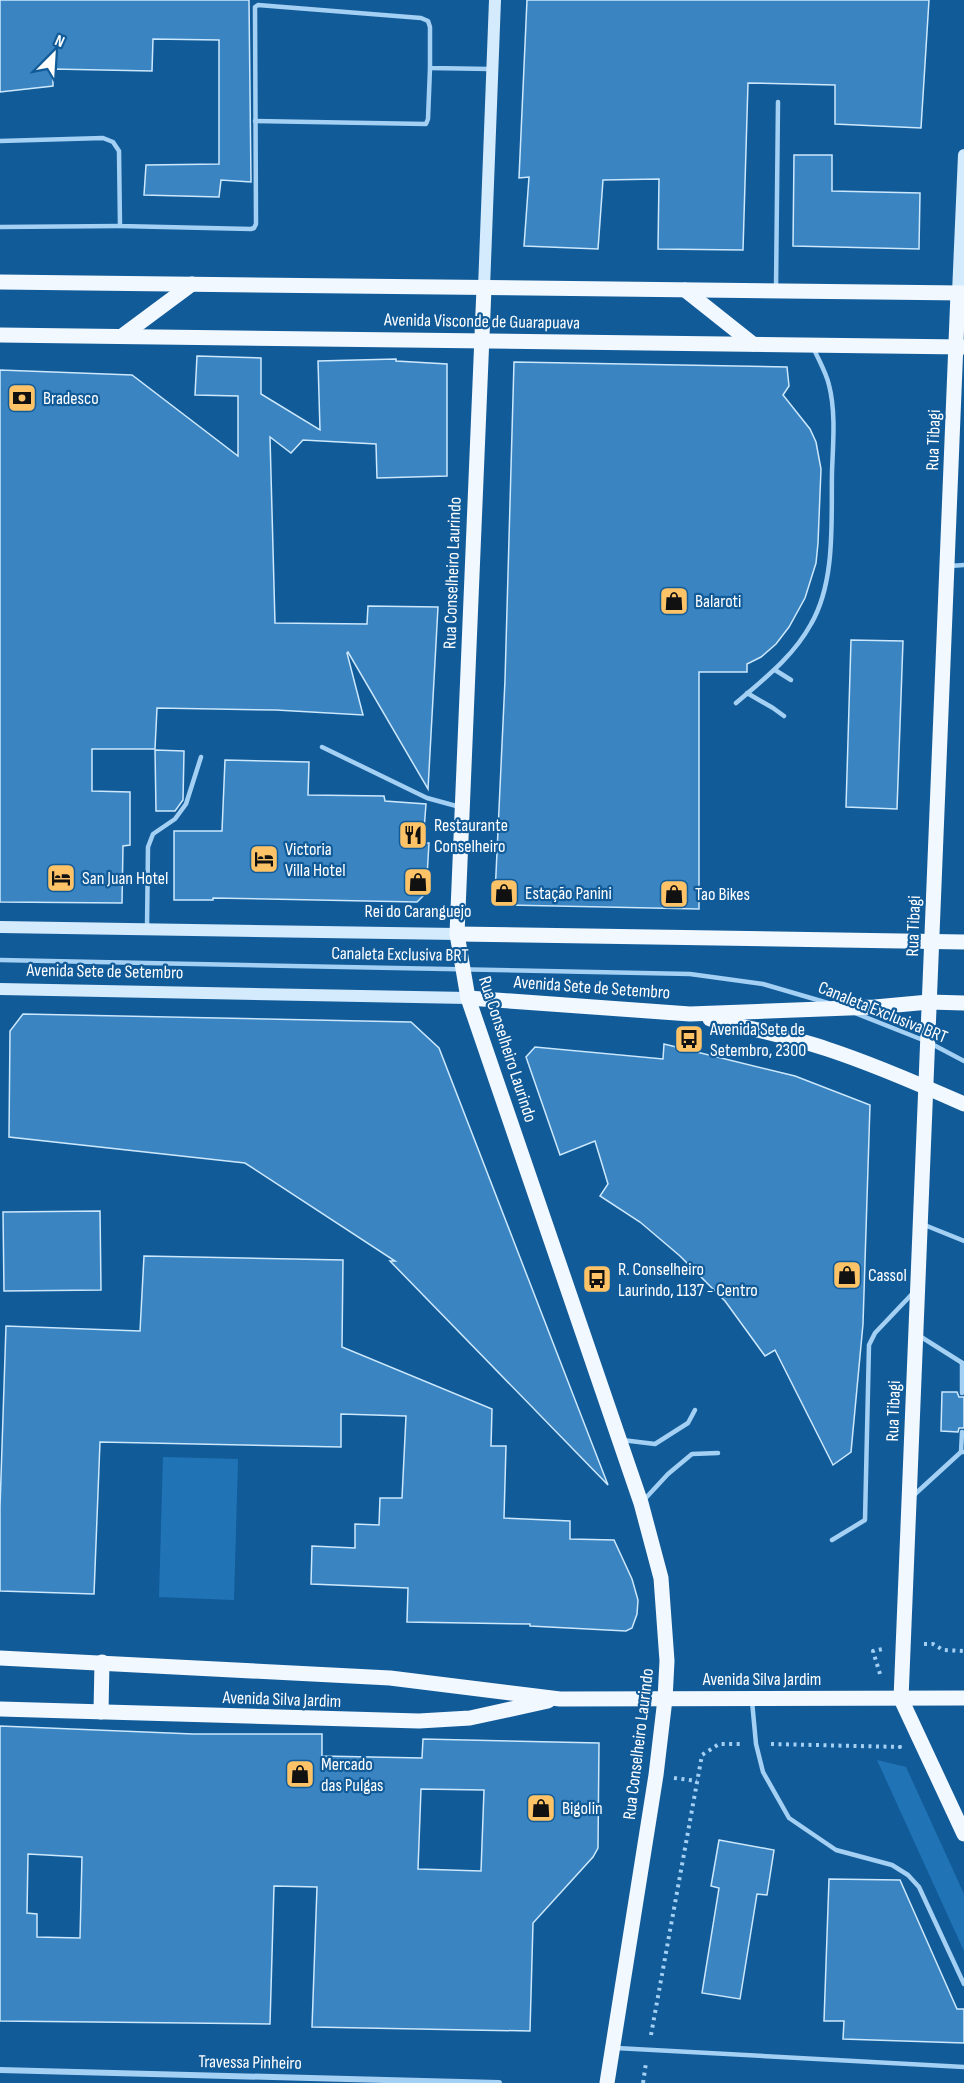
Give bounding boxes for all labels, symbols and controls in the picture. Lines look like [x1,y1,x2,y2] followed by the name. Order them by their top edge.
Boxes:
[24,24,84,84] north arrow
[52,31,67,52] text: N
[383,309,580,334] street label: Avenida Visconde de Guarapuava
[6,382,38,414] bank icon: Bradesco
[43,388,99,409] place label: Bradesco
[922,409,945,471] street label: Rua Tibagi
[439,497,466,649] street label: Rua Conselheiro Laurindo
[658,585,690,617] shop icon: Balaroti
[695,591,741,612] place label: Balaroti
[434,815,508,857] place label: Restaurante Conselheiro
[397,819,429,851] restaurant icon: Restaurante Conselheiro
[285,839,345,881] place label: Victoria Villa Hotel
[248,843,280,875] hotel icon: Victoria Villa Hotel
[45,862,77,894] hotel icon: San Juan Hotel
[402,866,434,898] shop icon: Rei do Caranguejo
[82,868,168,889] place label: San Juan Hotel
[488,877,520,909] shop icon: Estação Panini
[658,878,690,910] shop icon: Tao Bikes
[525,883,612,904] place label: Estação Panini
[695,884,750,905] place label: Tao Bikes
[902,895,925,957] street label: Rua Tibagi
[365,901,471,922] place label: Rei do Caranguejo
[331,943,469,966] street label: Canaleta Exclusiva BRT
[25,960,183,983] street label: Avenida Sete de Setembro
[512,971,671,1003] street label: Avenida Sete de Setembro
[474,974,541,1125] street label: Rua Conselheiro Laurindo
[815,977,950,1048] street label: Canaleta Exclusiva BRT
[709,1019,806,1061] place label: Avenida Sete de Setembro, 2300
[673,1023,705,1055] bus stop icon: Avenida Sete de Setembro, 2300
[618,1259,758,1301] place label: R. Conselheiro Laurindo, 1137 - Centro
[831,1259,863,1291] shop icon: Cassol
[581,1263,613,1295] bus stop icon: R. Conselheiro Laurindo, 1137 - Centro
[868,1265,907,1286] place label: Cassol
[882,1380,905,1442] street label: Rua Tibagi
[619,1667,658,1821] street label: Rua Conselheiro Laurindo
[702,1669,821,1690] street label: Avenida Silva Jardim
[221,1687,342,1712] street label: Avenida Silva Jardim
[321,1754,384,1796] place label: Mercado das Pulgas
[284,1758,316,1790] shop icon: Mercado das Pulgas
[525,1792,557,1824] shop icon: Bigolin
[562,1798,603,1819] place label: Bigolin
[198,2051,302,2074] street label: Travessa Pinheiro

